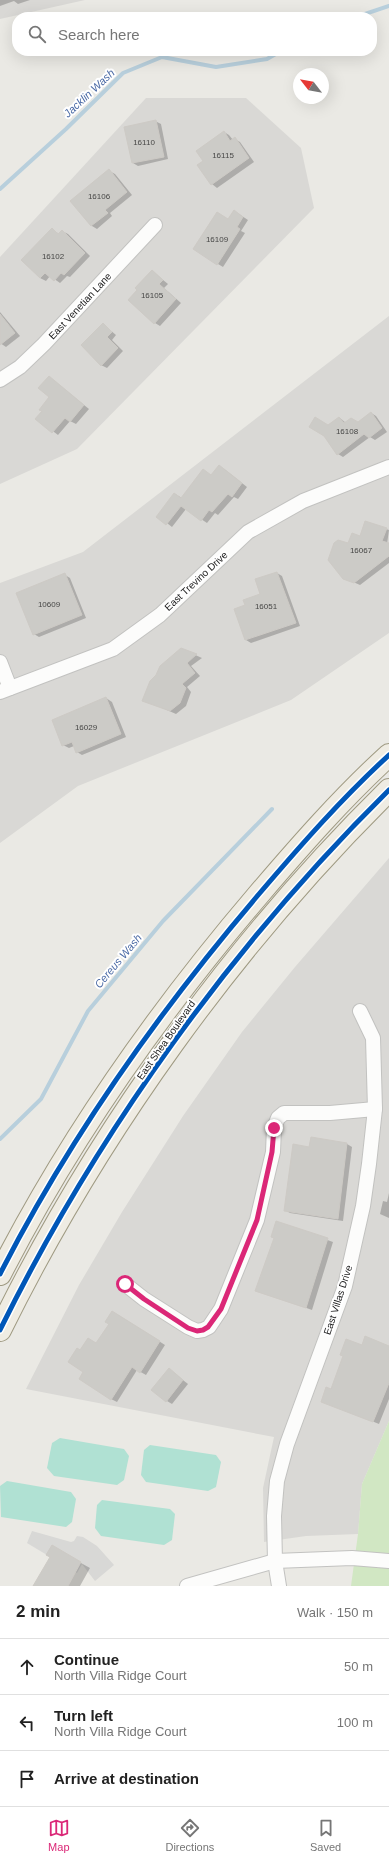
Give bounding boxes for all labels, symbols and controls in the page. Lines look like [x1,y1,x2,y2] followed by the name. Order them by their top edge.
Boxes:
[12,12,377,56] search box
[26,23,48,45] icon: search
[58,26,140,43] text: Search here
[61,67,117,120] water label: Jacklin Wash
[293,68,329,104] north arrow
[133,138,155,147] house number: 16110
[212,151,234,160] house number: 16115
[88,192,111,201] house number: 16106
[206,235,229,244] house number: 16109
[42,252,65,261] house number: 16102
[46,270,114,341] street label: East Venetian Lane
[141,291,164,300] house number: 16105
[336,427,359,436] house number: 16108
[350,546,373,555] house number: 16067
[162,549,230,613] street label: East Trevino Drive
[38,600,61,609] house number: 10609
[255,602,278,611] house number: 16051
[75,723,98,732] house number: 16029
[92,932,144,990] water label: Cereus Wash
[135,998,197,1082] street label: East Shea Boulevard
[265,1119,283,1137] route end
[322,1263,355,1336] street label: East Villas Drive
[116,1275,134,1293] route start
[16,1602,60,1621] text: 2 min
[297,1605,373,1620] text: Walk · 150 m
[54,1651,119,1668] text: Continue
[16,1656,38,1678] icon: ahead
[344,1659,373,1674] text: 50 m
[54,1668,187,1683] text: North Villa Ridge Court
[54,1707,113,1724] text: Turn left
[16,1712,38,1734] icon: left
[337,1715,373,1730] text: 100 m
[54,1724,187,1739] text: North Villa Ridge Court
[16,1768,38,1790] icon: arrive
[54,1770,199,1787] text: Arrive at destination
[48,1817,70,1853] tab: Map
[165,1817,214,1853] tab: Directions
[310,1817,341,1853] tab: Saved

